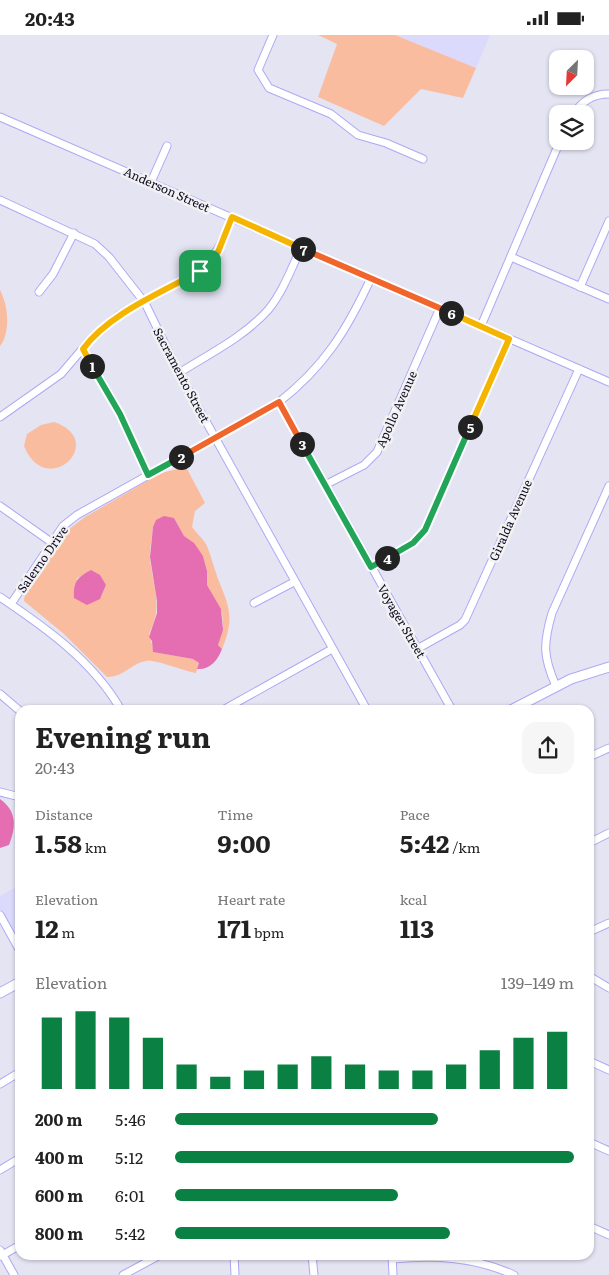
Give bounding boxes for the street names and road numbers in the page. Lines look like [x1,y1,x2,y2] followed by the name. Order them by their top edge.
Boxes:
[121,162,213,216] street label: Anderson Street
[149,324,215,426] street label: Sacramento Street
[371,368,421,450] street label: Apollo Avenue
[484,476,536,564] street label: Giralda Avenue
[12,522,72,596] street label: Salerno Drive
[374,581,431,661] street label: Voyager Street

